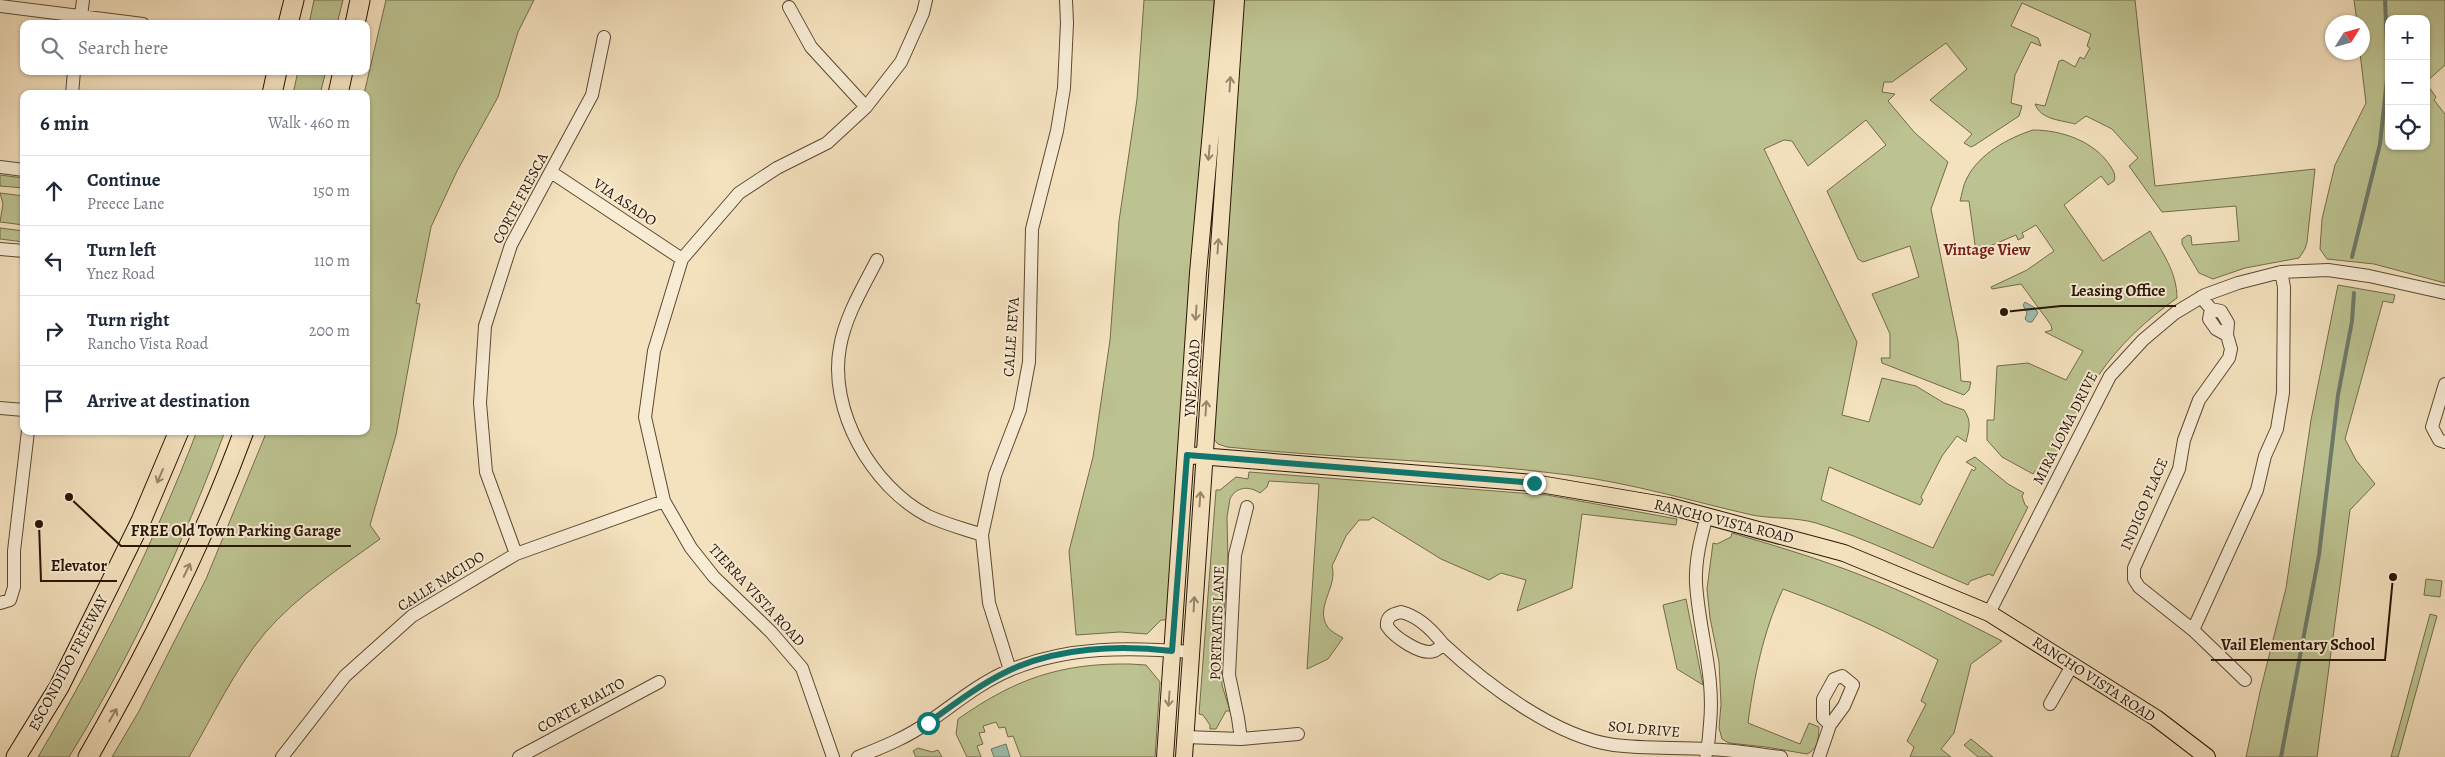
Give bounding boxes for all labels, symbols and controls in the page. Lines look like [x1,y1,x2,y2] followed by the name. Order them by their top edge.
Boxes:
[2325,15,2370,60] north arrow
[2385,15,2430,150] map controls
[2385,15,2430,60] button: +
[20,20,370,75] search box
[38,34,66,62] icon: search
[78,35,168,61] text: Search here
[2385,60,2430,105] button: −
[1225,76,1235,92] one-way arrow
[2385,105,2430,150] button: locate
[40,109,89,137] text: 6 min
[268,112,350,134] text: Walk · 460 m
[1204,145,1213,161] one-way arrow
[488,149,553,247] street label: CORTE FRESCA
[87,167,161,193] text: Continue
[589,173,661,231] street label: VIA ASADO
[40,177,68,205] icon: ahead
[313,180,350,202] text: 150 m
[87,193,164,215] text: Preece Lane
[87,237,156,263] text: Turn left
[1214,238,1223,254] one-way arrow
[1942,239,2031,261] district label: Vintage View
[40,247,68,275] icon: left
[314,250,350,272] text: 110 m
[87,263,155,285] text: Ynez Road
[2061,275,2176,306] callout: Leasing Office
[2071,280,2165,302] text: Leasing Office
[998,296,1024,378] street label: CALLE REVA
[1191,304,1200,320] one-way arrow
[87,307,169,333] text: Turn right
[40,317,68,345] icon: right
[309,320,350,342] text: 200 m
[87,333,208,355] text: Rancho Vista Road
[1179,339,1205,418] street label: YNEZ ROAD
[2028,368,2102,488] street label: MIRA LOMA DRIVE
[40,387,68,415] icon: arrive
[87,388,250,414] text: Arrive at destination
[1202,400,1211,416] one-way arrow
[2116,455,2172,553] street label: INDIGO PLACE
[155,468,165,483] one-way arrow
[1523,472,1546,495] route end
[1196,492,1205,508] one-way arrow
[1652,494,1796,548] street label: RANCHO VISTA ROAD
[121,515,351,546] callout: FREE Old Town Parking Garage
[131,520,341,542] text: FREE Old Town Parking Garage
[704,539,810,651] street label: TIERRA VISTA ROAD
[393,546,489,616] street label: CALLE NACIDO
[41,550,117,581] callout: Elevator
[51,555,108,577] text: Elevator
[182,563,192,578] one-way arrow
[1205,565,1229,681] street label: PORTRAITS LANE
[24,591,113,734] street label: ESCONDIDO FREEWAY
[1189,596,1198,612] one-way arrow
[2211,629,2385,660] callout: Vail Elementary School
[2028,632,2160,726] street label: RANCHO VISTA ROAD
[2220,634,2376,656] text: Vail Elementary School
[534,673,628,737] street label: CORTE RIALTO
[1165,691,1174,707] one-way arrow
[108,708,118,722] one-way arrow
[917,712,940,735] route start
[1607,716,1681,742] street label: SOL DRIVE

